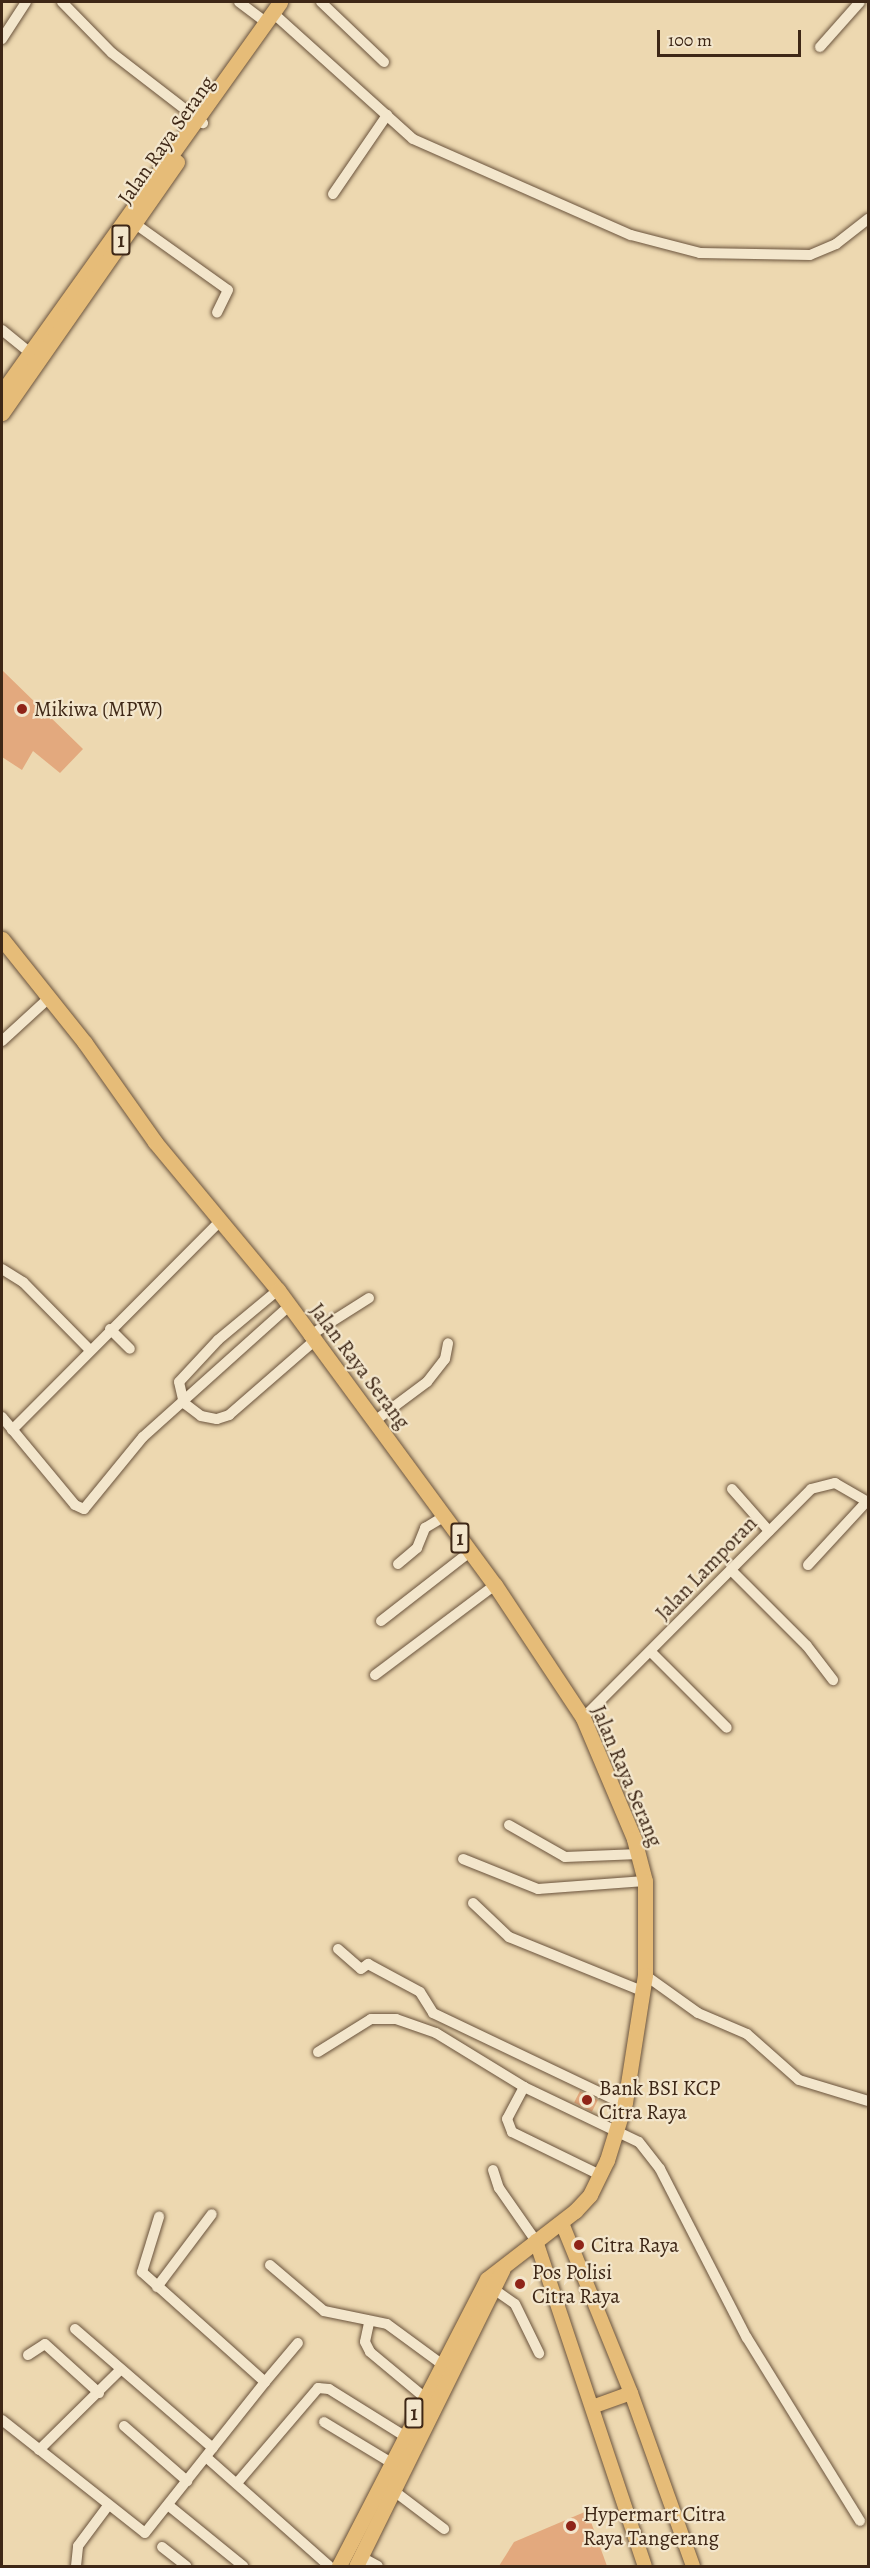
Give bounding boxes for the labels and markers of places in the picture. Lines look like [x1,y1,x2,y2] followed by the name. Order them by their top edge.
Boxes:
[34,696,163,722] place label: Mikiwa (MPW)
[15,702,29,716] marker: Mikiwa (MPW)
[599,2075,720,2125] place label: Bank BSI KCP Citra Raya
[580,2093,594,2107] marker: Bank BSI KCP Citra Raya
[591,2232,679,2258] place label: Citra Raya
[572,2238,586,2252] marker: Citra Raya
[532,2259,620,2309] place label: Pos Polisi Citra Raya
[513,2277,527,2291] marker: Pos Polisi Citra Raya
[583,2501,726,2551] place label: Hypermart Citra Raya Tangerang
[564,2519,578,2533] marker: Hypermart Citra Raya Tangerang

